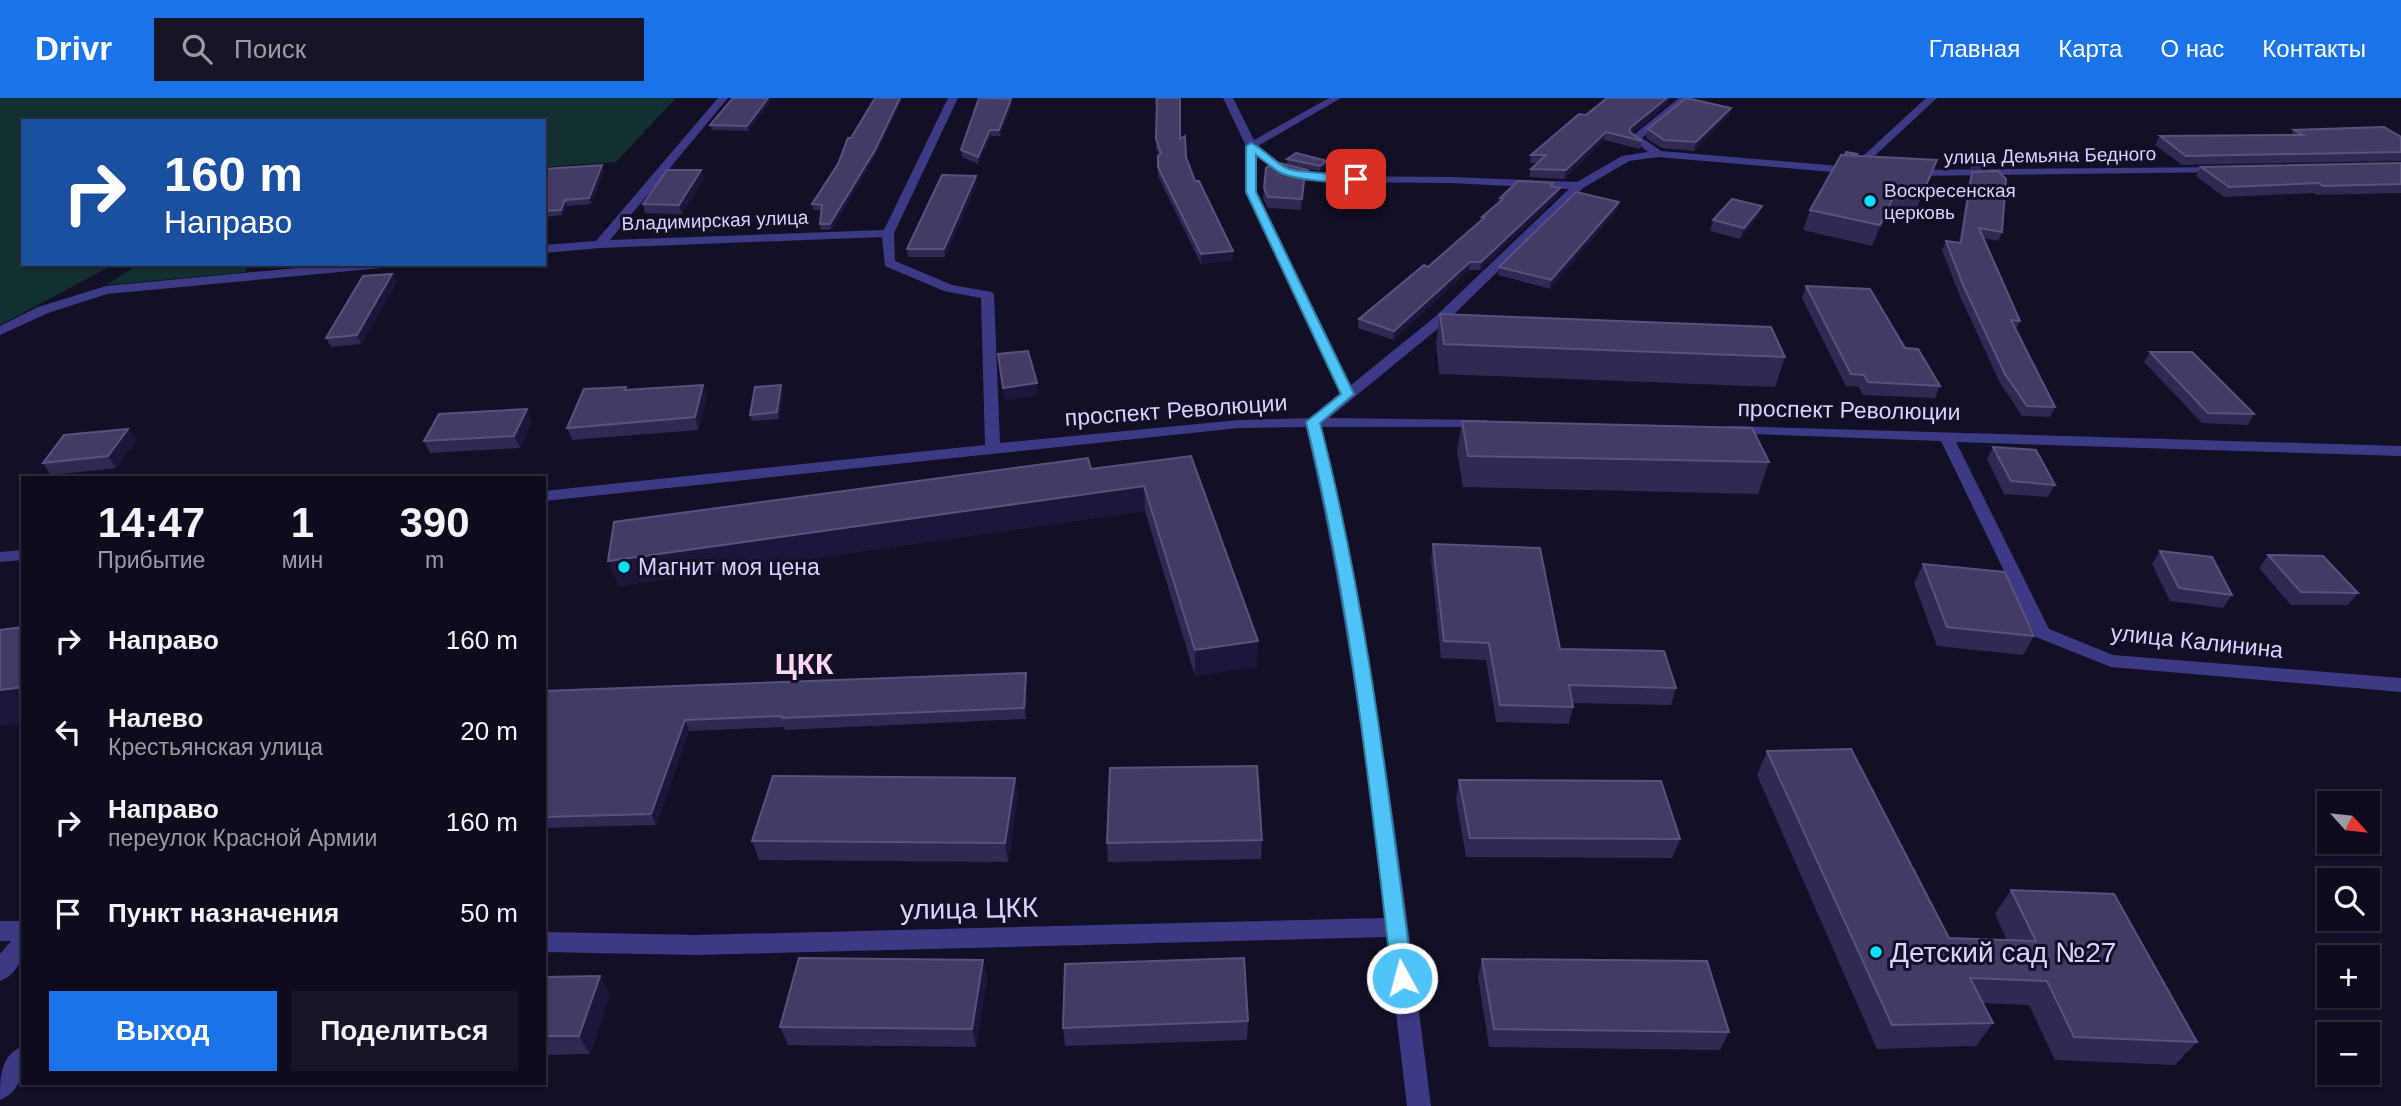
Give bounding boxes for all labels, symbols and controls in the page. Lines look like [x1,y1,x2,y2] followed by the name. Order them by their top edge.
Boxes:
[154,18,644,81] search box
[35,30,112,67] text: Drivr
[178,30,216,68] icon: search
[234,34,306,64] text: Поиск
[1929,35,2020,62] text: Главная
[2058,35,2122,62] text: Карта
[2160,35,2224,62] text: О нас
[2262,35,2366,62] text: Контакты
[1944,143,2156,168] street label: улица Демьяна Бедного
[49,147,140,238] icon: right
[164,147,303,201] text: 160 m
[1326,149,1386,209] pin
[1337,160,1375,198] icon: arrive
[1884,180,2016,223] place label: Воскресенская церковь
[1862,193,1878,209] marker: Воскресенская церковь
[164,204,292,240] text: Направо
[621,207,809,234] street label: Владимирская улица
[1064,389,1288,431] street label: проспект Революции
[1737,395,1961,425] street label: проспект Революции
[98,499,205,546] text: 14:47
[291,499,314,546] text: 1
[400,499,470,546] text: 390
[97,547,205,573] text: Прибытие
[282,547,323,573] text: мин
[425,547,444,573] text: m
[638,554,820,580] place label: Магнит моя цена
[616,559,632,575] marker: Магнит моя цена
[2110,619,2285,663] street label: улица Калинина
[49,622,87,660] icon: right
[108,625,219,655] text: Направо
[446,625,518,655] text: 160 m
[775,647,834,680] district label: ЦКК
[108,703,203,733] text: Налево
[49,713,87,751] icon: left
[460,716,518,746] text: 20 m
[108,734,323,760] text: Крестьянская улица
[2317,791,2380,854] north arrow
[2317,791,2380,1085] map controls
[108,794,219,824] text: Направо
[49,804,87,842] icon: right
[446,807,518,837] text: 160 m
[108,825,377,851] text: переулок Красной Армии
[2317,868,2380,931] button: search
[900,892,1039,925] street label: улица ЦКК
[49,895,87,933] icon: arrive
[108,898,339,928] text: Пункт назначения
[460,898,518,928] text: 50 m
[1890,937,2116,968] place label: Детский сад №27
[1365,941,1439,1015] position arrow
[1868,944,1884,960] marker: Детский сад №27
[2317,945,2380,1008] button: +
[49,991,277,1071] button: Выход
[291,991,518,1071] button: Поделиться
[2317,1022,2380,1085] button: −

